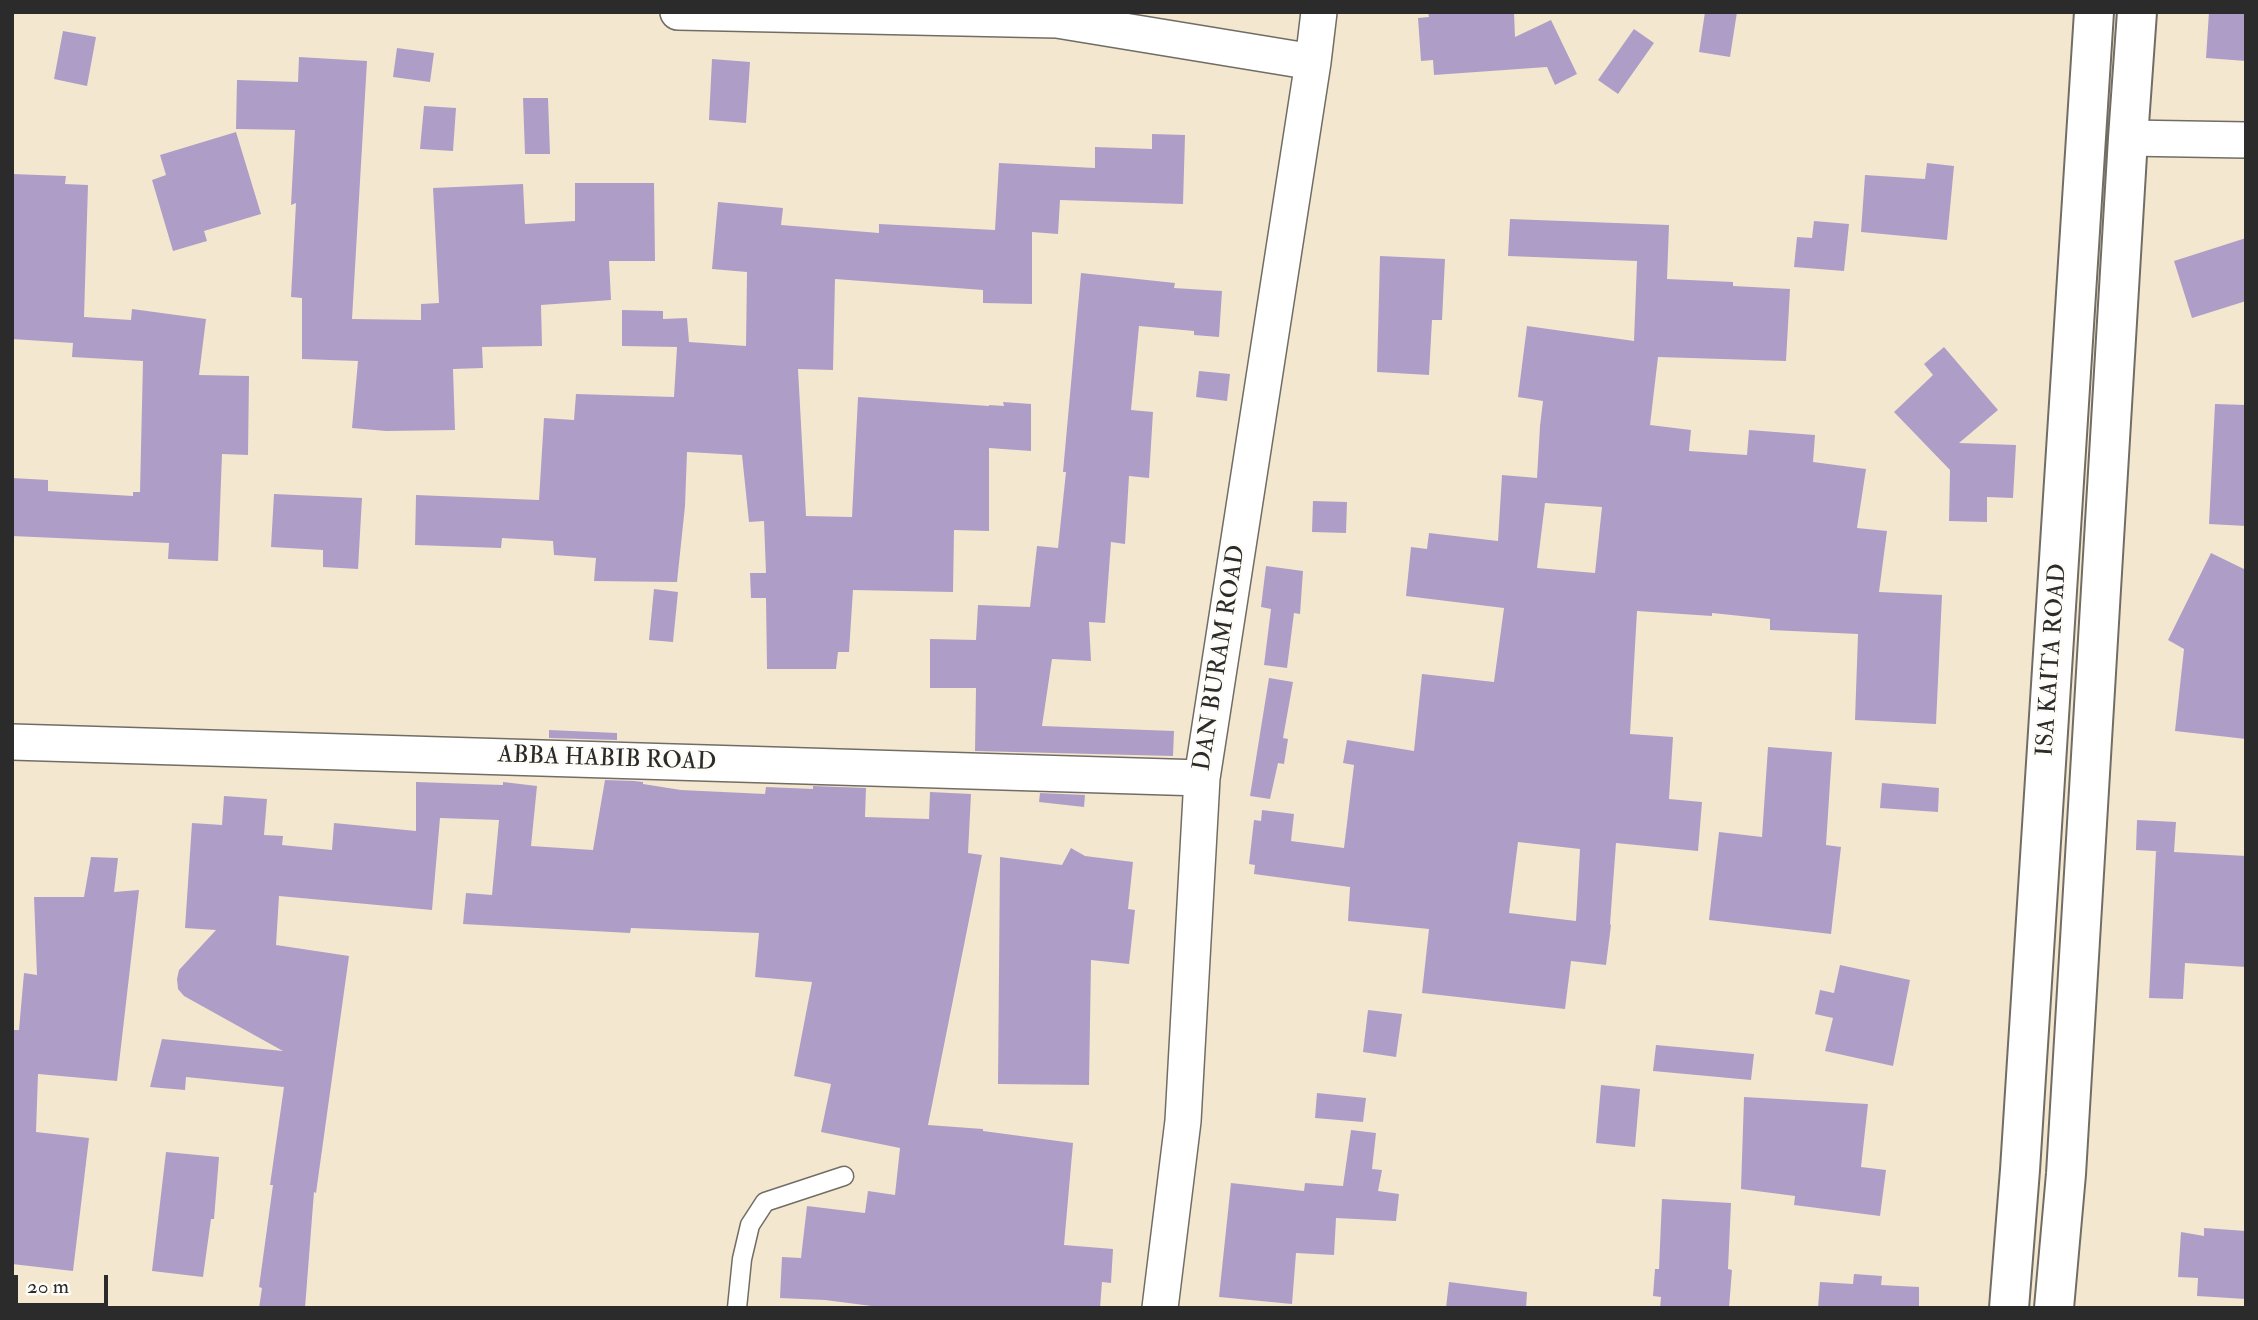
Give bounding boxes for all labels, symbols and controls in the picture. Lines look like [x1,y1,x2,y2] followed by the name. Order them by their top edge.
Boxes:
[1189,543,1253,773] street label: DAN BURAM ROAD
[2032,563,2074,757] street label: ISA KAITA ROAD
[497,742,717,778] street label: ABBA HABIB ROAD
[18,1260,112,1304] scale bar
[27,1273,69,1300] text: 20 m

